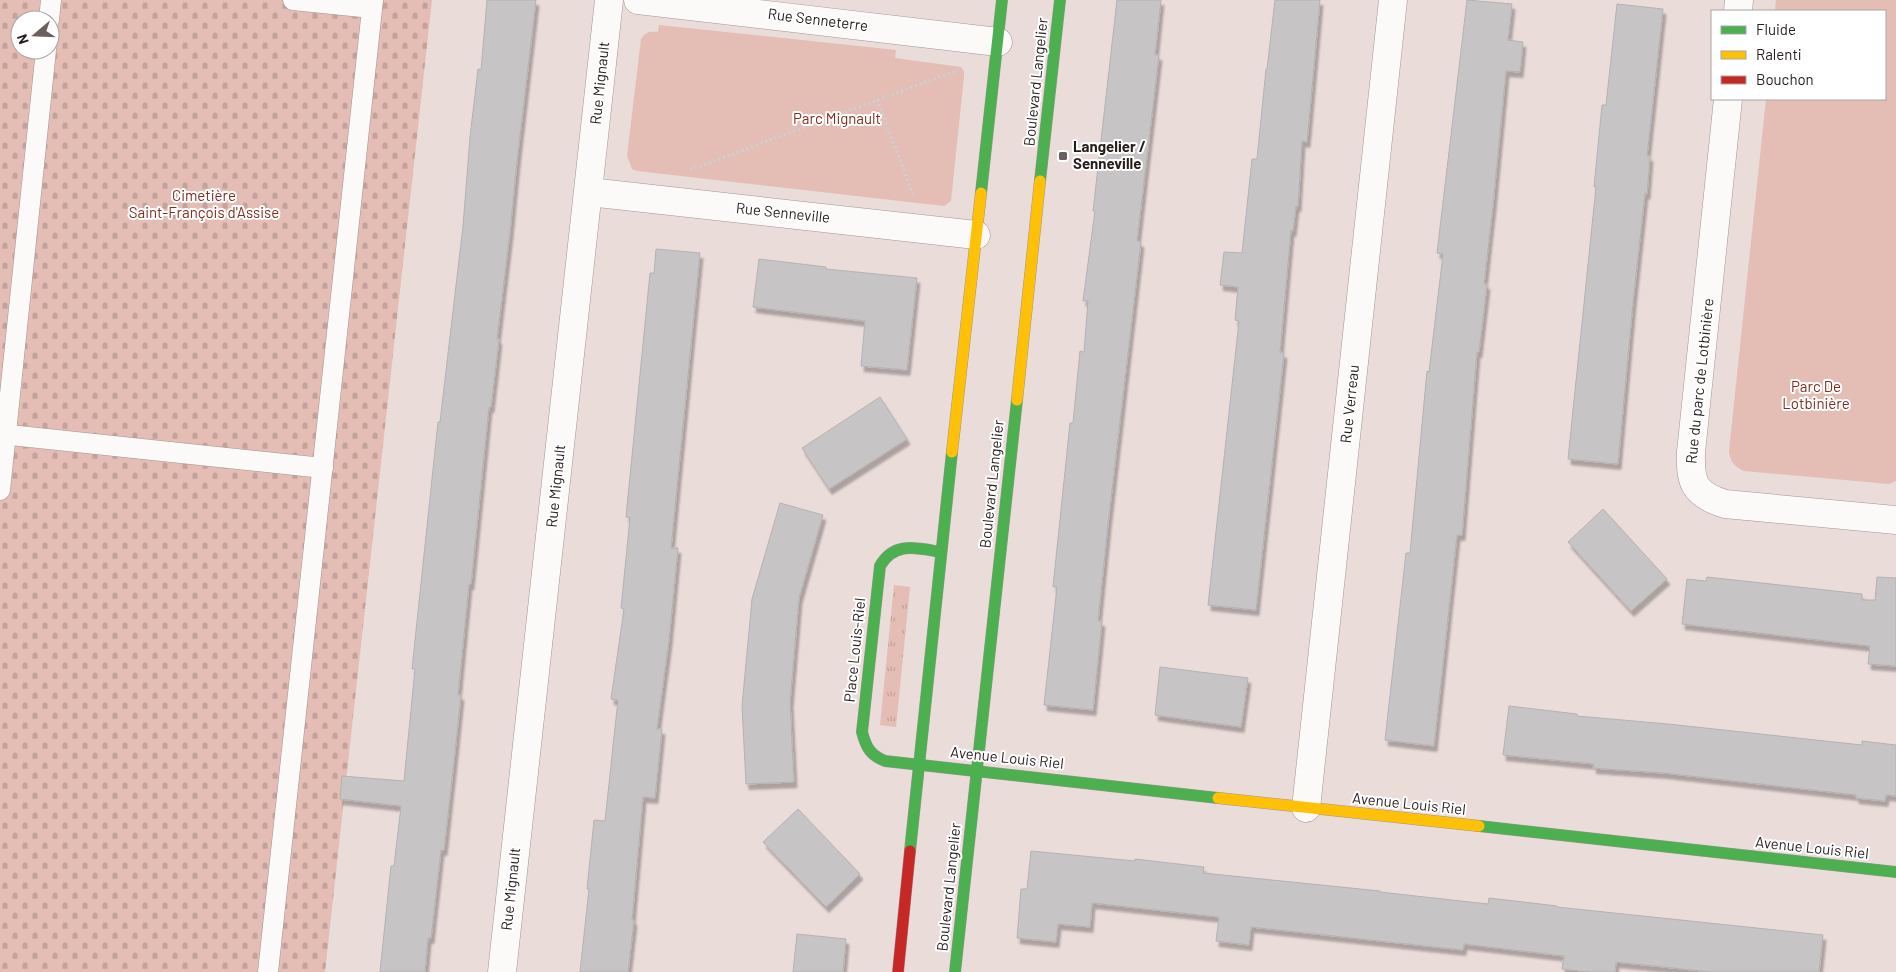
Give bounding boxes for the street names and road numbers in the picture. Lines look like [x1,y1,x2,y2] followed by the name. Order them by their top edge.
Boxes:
[767,4,869,34] street label: Rue Senneterre
[1019,16,1051,147] street label: Boulevard Langelier
[586,40,612,125] street label: Rue Mignault
[735,198,831,226] street label: Rue Senneville
[1681,297,1717,464] street label: Rue du parc de Lotbinière
[1336,364,1362,444] street label: Rue Verreau
[975,418,1007,549] street label: Boulevard Langelier
[542,443,568,528] street label: Rue Mignault
[840,597,868,703] street label: Place Louis-Riel
[950,742,1065,772] street label: Avenue Louis Riel
[1352,788,1467,818] street label: Avenue Louis Riel
[932,821,964,952] street label: Boulevard Langelier
[1755,832,1870,862] street label: Avenue Louis Riel
[497,846,523,931] street label: Rue Mignault

